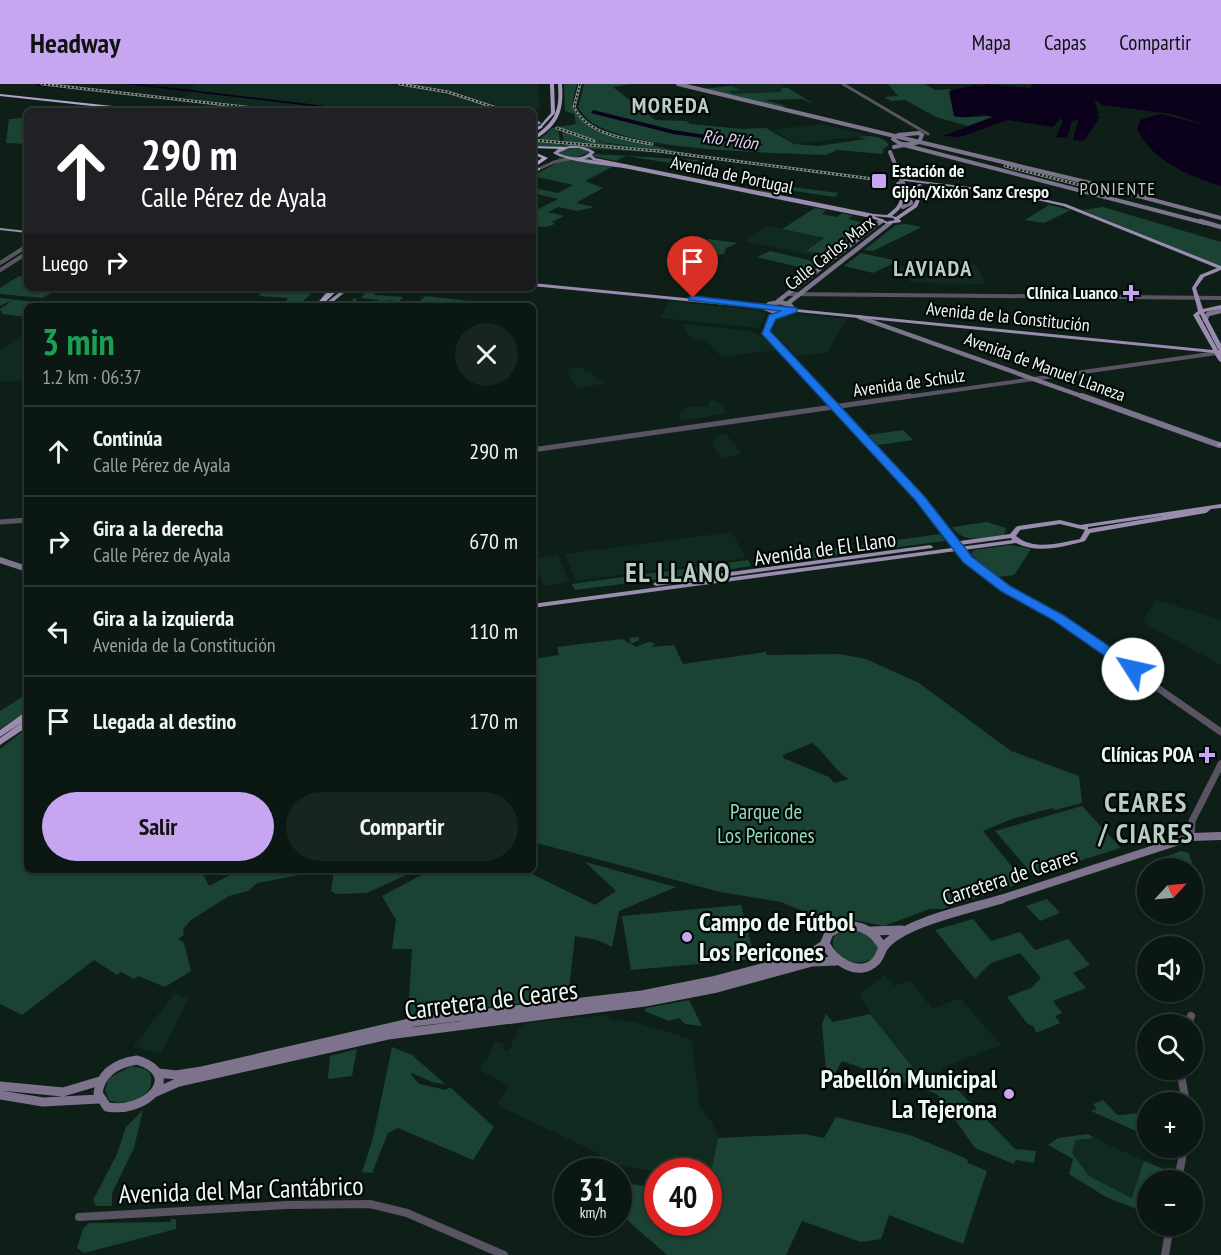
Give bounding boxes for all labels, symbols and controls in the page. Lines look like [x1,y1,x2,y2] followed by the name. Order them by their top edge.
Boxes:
[30,24,120,61] text: Headway
[972,29,1011,56] text: Mapa
[1044,29,1086,56] text: Capas
[1119,29,1191,56] text: Compartir
[632,91,710,119] district label: MOREDA
[701,124,760,155] water label: Río Pilón
[141,127,238,182] text: 290 m
[42,132,120,210] icon: ahead
[669,150,796,199] street label: Avenida de Portugal
[892,159,1049,203] place label: Estación de Gijón/Xixón Sanz Crespo
[870,172,888,190] marker: Estación de Gijón/Xixón Sanz Crespo
[1080,177,1156,200] district label: PONIENTE
[141,180,327,214] text: Calle Pérez de Ayala
[780,210,880,295] street label: Calle Carlos Marx
[667,236,718,298] pin
[676,245,709,278] icon: arrive
[100,246,133,279] icon: right
[42,249,88,277] text: Luego
[893,254,973,282] district label: LAVIADA
[1027,281,1118,304] place label: Clínica Luanco
[1122,284,1140,302] marker: Clínica Luanco
[925,296,1091,337] street label: Avenida de la Constitución
[42,318,115,365] text: 3 min
[455,323,518,386] button: close
[962,327,1129,406] street label: Avenida de Manuel Llaneza
[852,363,966,402] street label: Avenida de Schulz
[42,364,141,390] text: 1.2 km · 06:37
[93,424,162,452] text: Continúa
[42,435,75,468] icon: ahead
[469,437,518,465] text: 290 m
[93,452,231,478] text: Calle Pérez de Ayala
[93,514,223,542] text: Gira a la derecha
[42,525,75,558] icon: right
[752,525,897,572] street label: Avenida de El Llano
[469,527,518,555] text: 670 m
[93,542,231,568] text: Calle Pérez de Ayala
[625,555,731,589] district label: EL LLANO
[93,604,234,632] text: Gira a la izquierda
[42,615,75,648] icon: left
[469,617,518,645] text: 110 m
[93,632,276,658] text: Avenida de la Constitución
[1101,637,1165,701] position arrow
[42,705,75,738] icon: arrive
[93,707,236,735] text: Llegada al destino
[469,707,518,735] text: 170 m
[1101,741,1194,768] place label: Clínicas POA
[1198,746,1216,764] marker: Clínicas POA
[1097,785,1194,850] district label: CEARES / CIARES
[42,792,274,861] button: Salir
[286,792,518,861] button: Compartir
[717,798,815,849] park label: Parque de Los Pericones
[939,842,1081,911] street label: Carretera de Ceares
[1137,858,1203,924] north arrow
[1137,858,1203,1236] map controls
[699,905,855,968] place label: Campo de Fútbol Los Pericones
[680,930,694,944] marker: Campo de Fútbol Los Pericones
[1137,936,1203,1002] button: sound
[402,973,579,1026] street label: Carretera de Ceares
[1137,1014,1203,1080] button: search
[821,1062,998,1125] place label: Pabellón Municipal La Tejerona
[1002,1087,1016,1101] marker: Pabellón Municipal La Tejerona
[1137,1092,1203,1158] button: +
[644,1158,722,1236] speed limit sign: 40
[118,1169,364,1210] street label: Avenida del Mar Cantábrico
[579,1170,607,1209] text: 31
[1137,1170,1203,1236] button: −
[580,1203,606,1222] text: km/h

